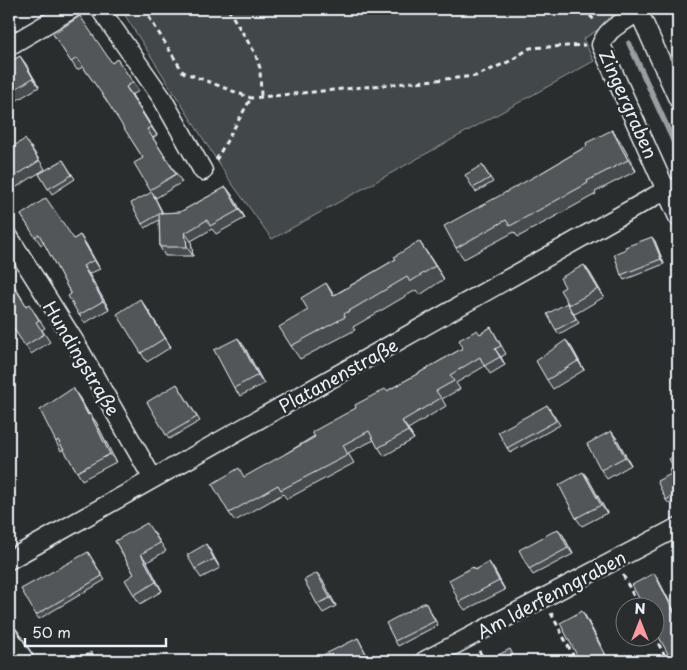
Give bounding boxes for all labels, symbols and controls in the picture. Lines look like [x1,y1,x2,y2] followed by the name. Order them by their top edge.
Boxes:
[593,45,665,163] street label: Zingergraben
[37,295,127,421] street label: Hundingstraße
[273,331,403,419] street label: Platanenstraße
[471,543,631,645] street label: Am Iderfenngraben
[614,598,664,648] north arrow
[634,598,646,619] text: N
[25,615,166,647] scale bar
[32,620,71,643] text: 50 m

